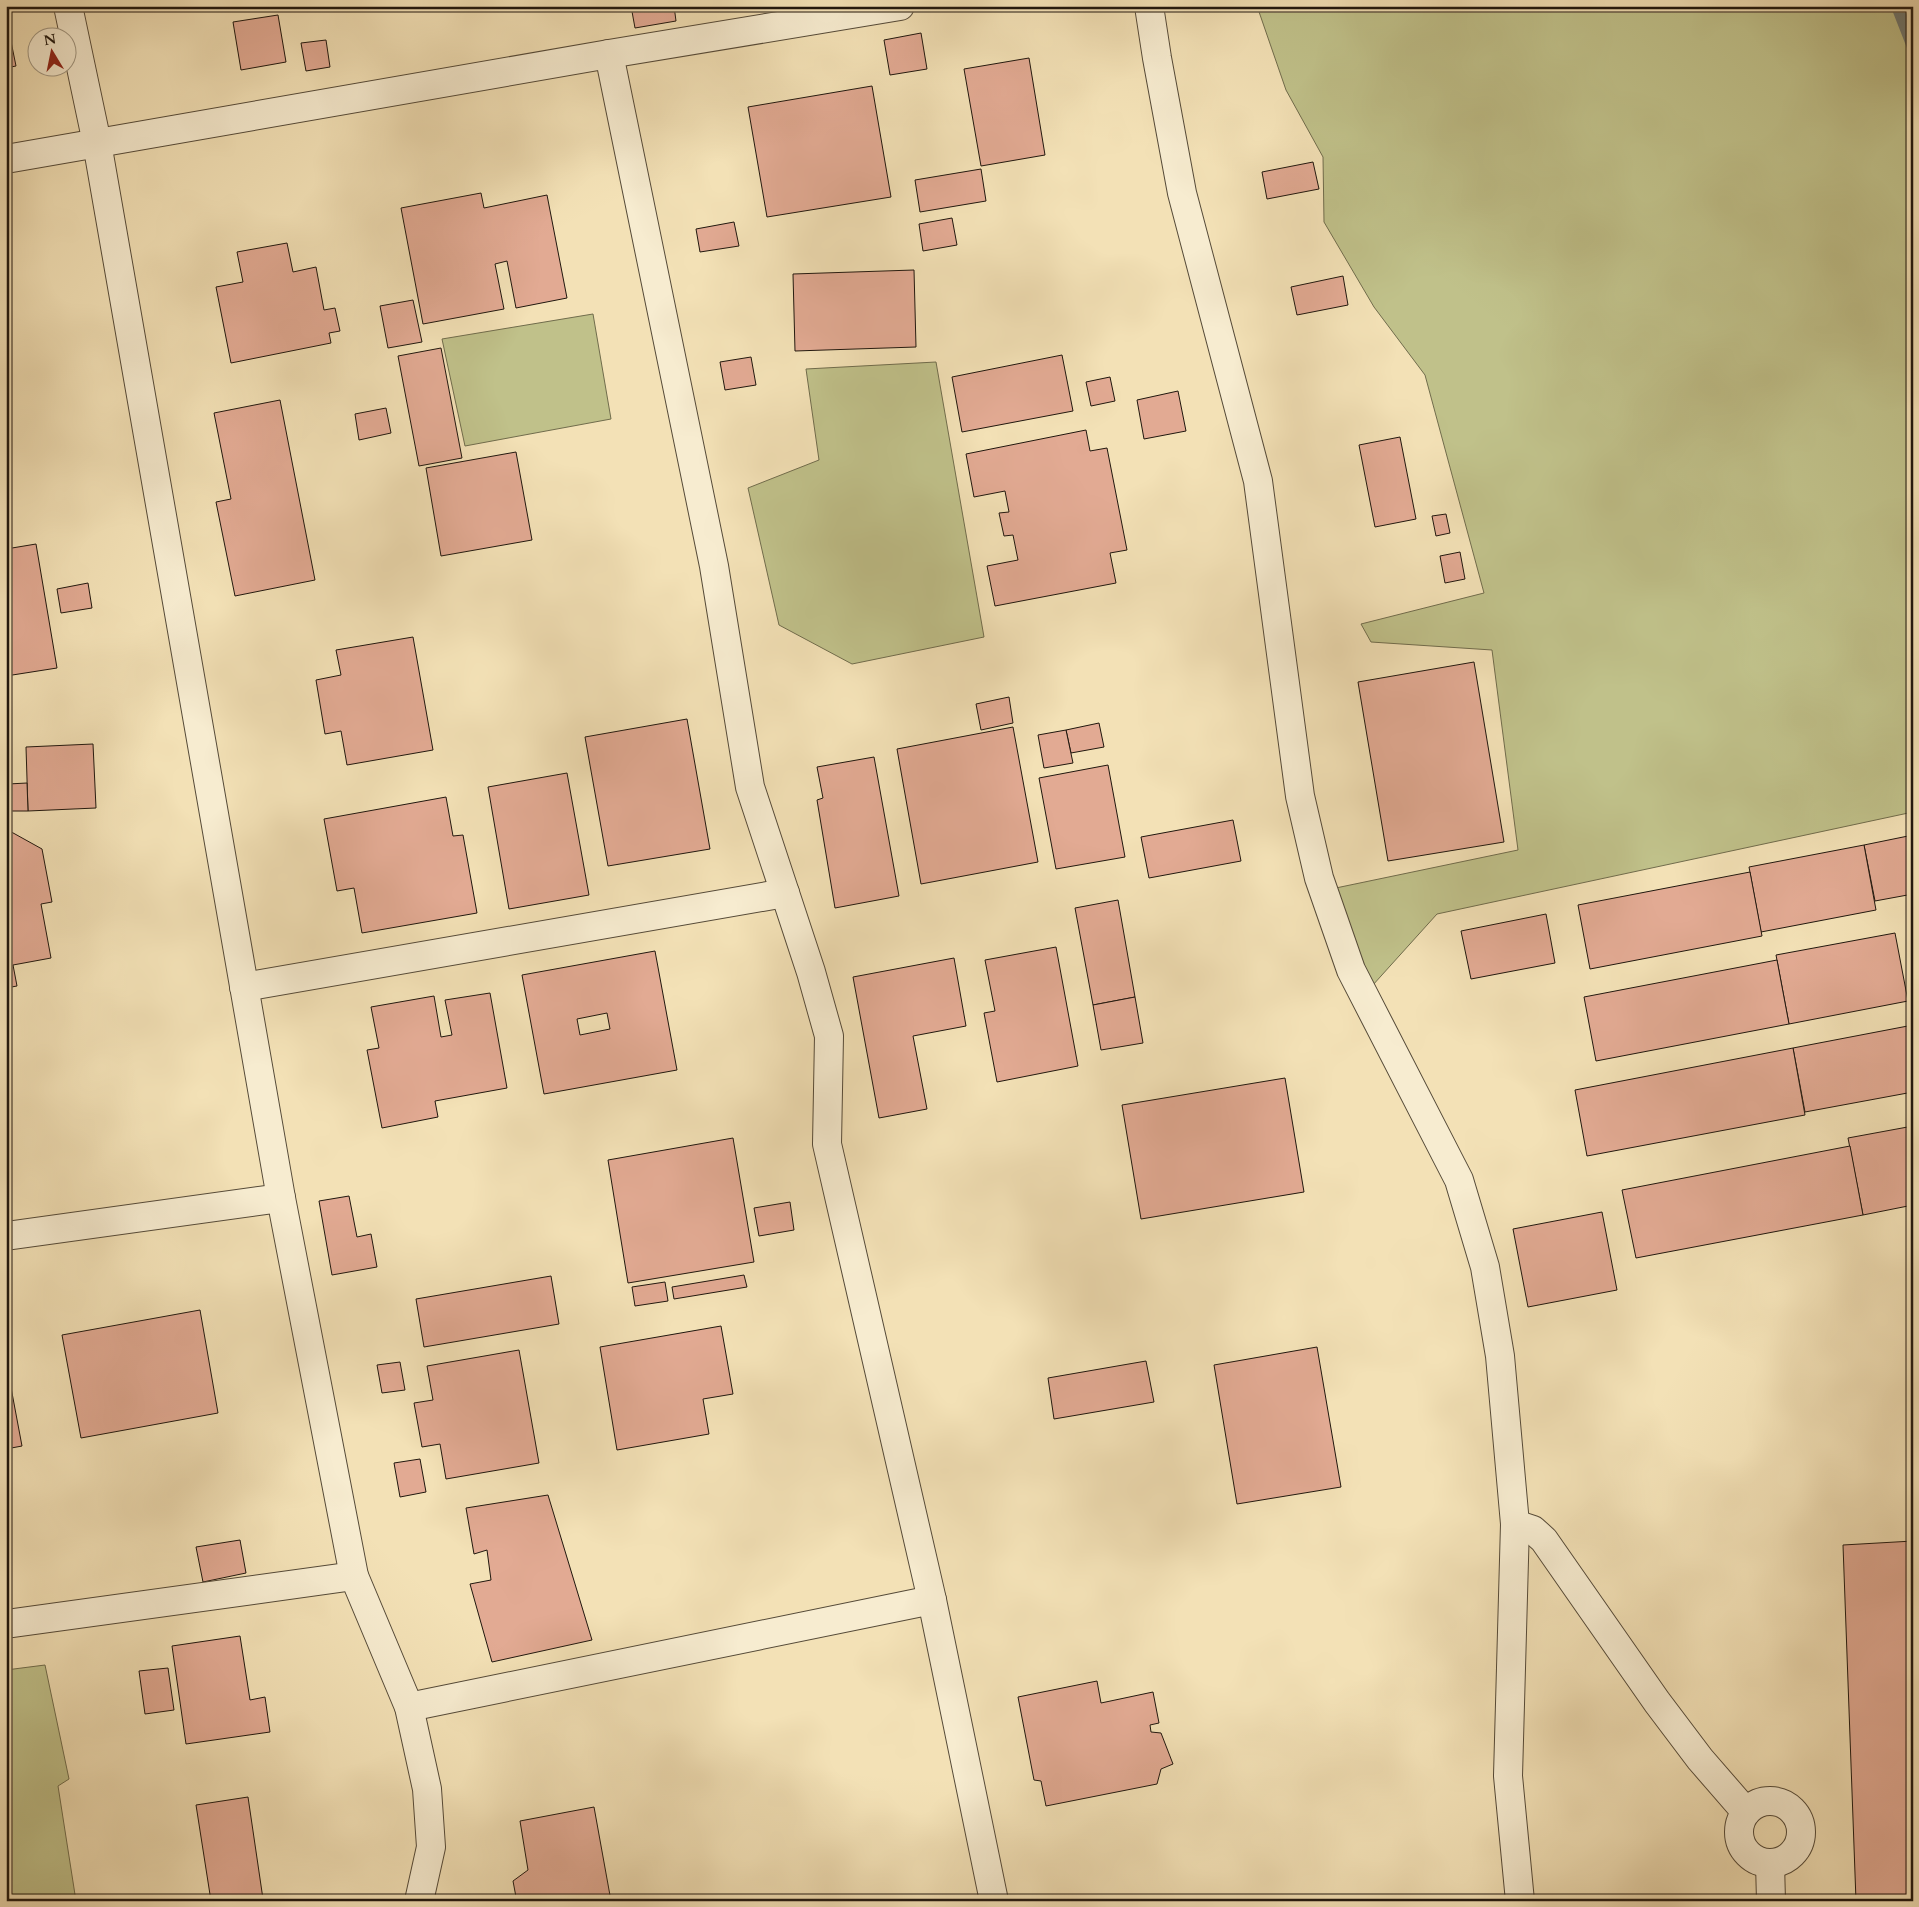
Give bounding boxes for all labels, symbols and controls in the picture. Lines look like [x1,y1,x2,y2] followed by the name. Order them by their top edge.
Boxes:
[28,28,78,78] north arrow
[42,29,57,50] text: N

